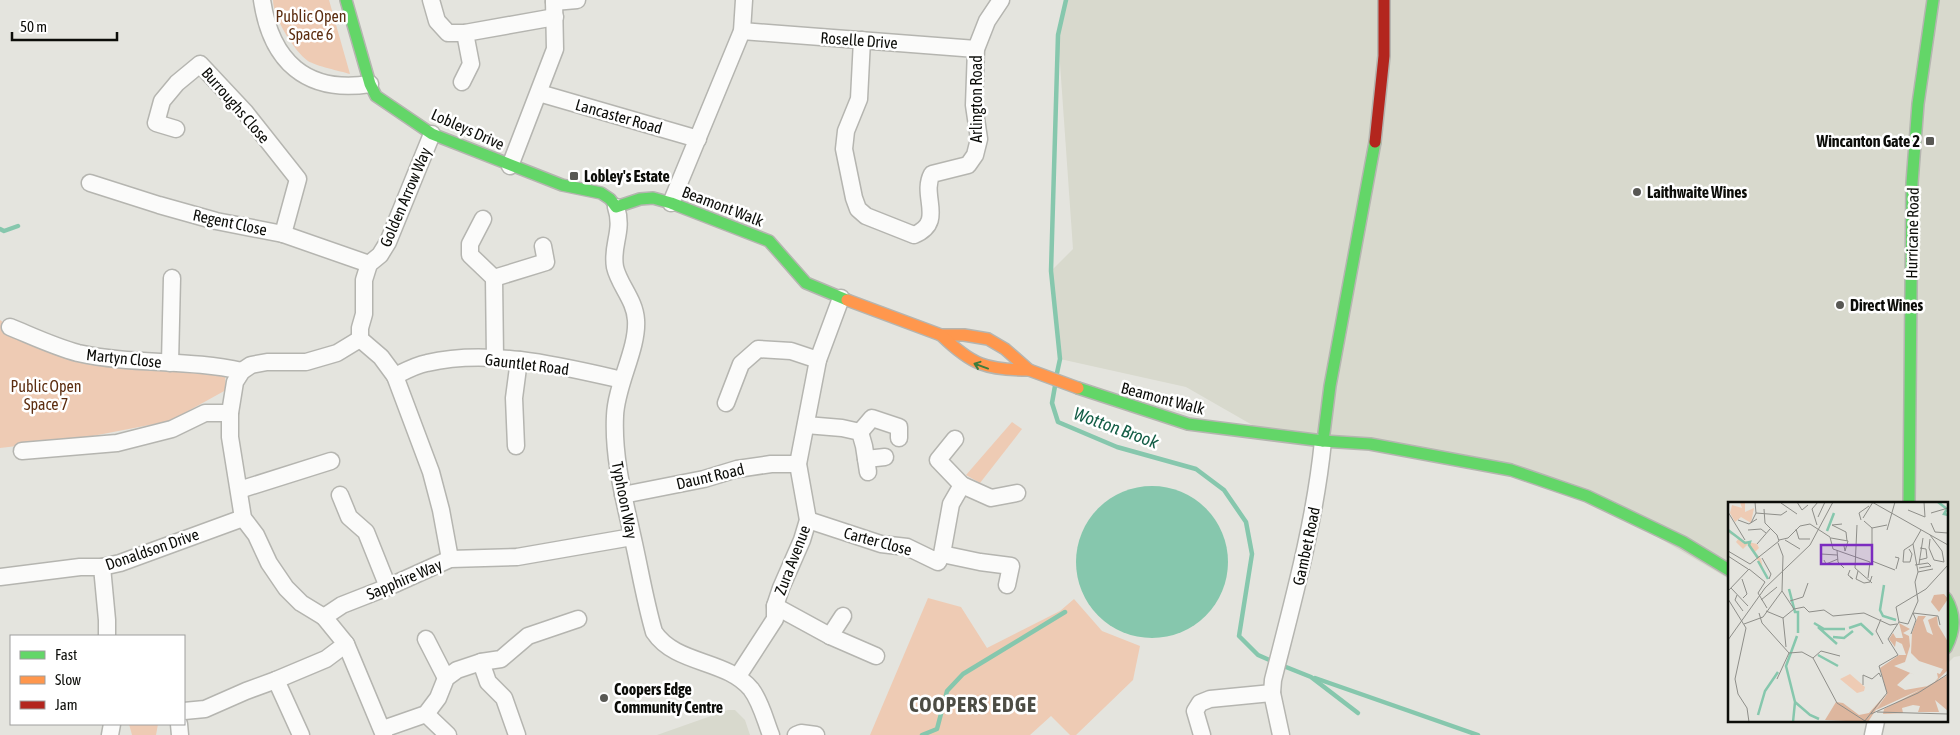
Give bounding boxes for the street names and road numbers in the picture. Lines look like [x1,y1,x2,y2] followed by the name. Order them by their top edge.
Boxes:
[820,28,898,52] street label: Roselle Drive
[967,55,986,143] street label: Arlington Road
[198,64,274,147] street label: Burroughs Close
[573,95,665,137] street label: Lancaster Road
[428,105,507,154] street label: Lobleys Drive
[376,144,435,250] street label: Golden Arrow Way
[680,182,766,230] street label: Beamont Walk
[1902,187,1922,279] street label: Hurricane Road
[191,205,269,240] street label: Regent Close
[85,345,163,372] street label: Martyn Close
[484,350,570,378] street label: Gauntlet Road
[1119,378,1207,418] street label: Beamont Walk
[674,459,746,493] street label: Daunt Road
[608,460,641,541] street label: Typhoon Way
[1289,505,1323,587] street label: Gambet Road
[770,523,814,597] street label: Zura Avenue
[842,523,914,559] street label: Carter Close
[103,525,201,573] street label: Donaldson Drive
[364,555,445,604] street label: Sapphire Way

